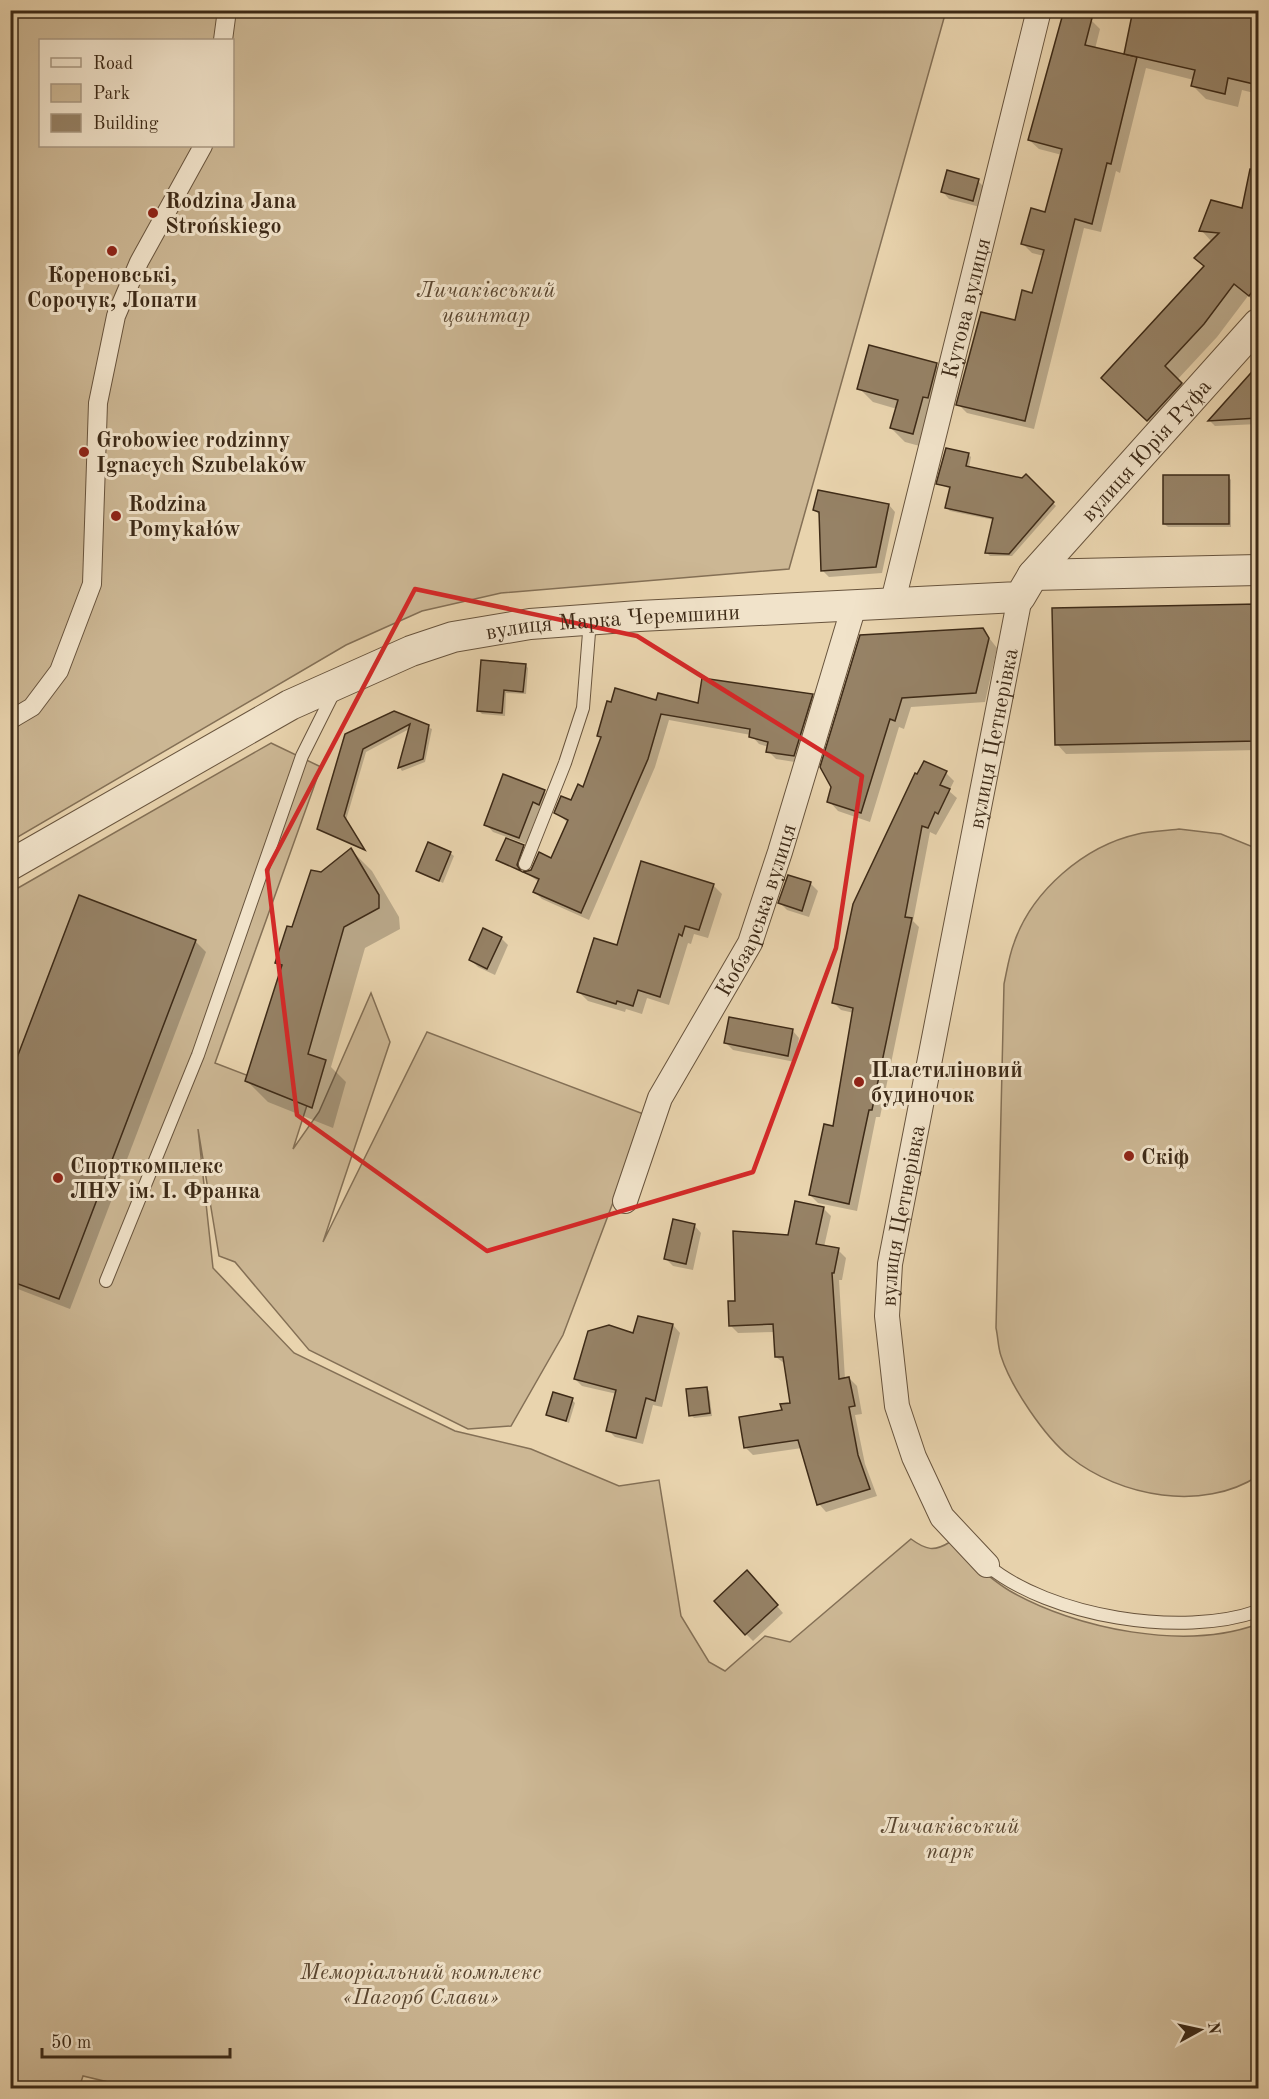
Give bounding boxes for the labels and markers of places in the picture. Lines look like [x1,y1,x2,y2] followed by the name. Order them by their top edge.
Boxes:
[165,191,297,238] place label: Rodzina Jana Strońskiego
[146,206,160,220] marker: Rodzina Jana Strońskiego
[105,244,119,258] marker: Кореновські, Сорочук, Лопати
[27,265,197,312] place label: Кореновські, Сорочук, Лопати
[96,430,307,477] place label: Grobowiec rodzinny Ignacych Szubelaków
[77,445,91,459] marker: Grobowiec rodzinny Ignacych Szubelaków
[128,494,241,541] place label: Rodzina Pomykałów
[109,509,123,523] marker: Rodzina Pomykałów
[871,1060,1023,1107] place label: Пластиліновий будиночок
[852,1075,866,1089] marker: Пластиліновий будиночок
[1141,1147,1189,1170] place label: Скіф
[1122,1149,1136,1163] marker: Скіф
[70,1156,260,1203] place label: Спорткомплекс ЛНУ ім. І. Франка
[51,1171,65,1185] marker: Спорткомплекс ЛНУ ім. І. Франка

